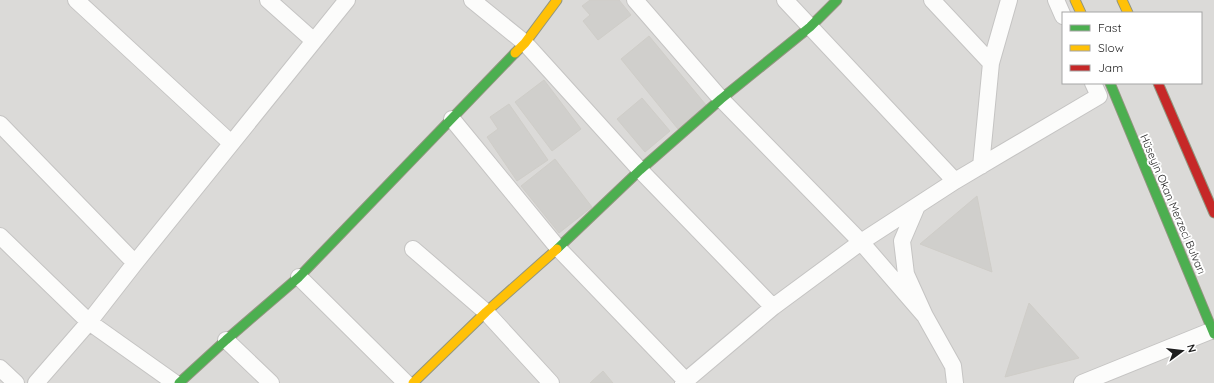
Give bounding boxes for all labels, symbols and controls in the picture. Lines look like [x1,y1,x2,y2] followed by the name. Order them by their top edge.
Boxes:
[1062,12,1202,84] legend
[1098,20,1122,35] text: Fast
[1098,40,1124,55] text: Slow
[1098,60,1123,75] text: Jam
[1137,132,1209,276] street label: Hüseyin Okan Merzeci Bulvarı
[1162,331,1202,371] north arrow
[1184,343,1199,354] text: N

